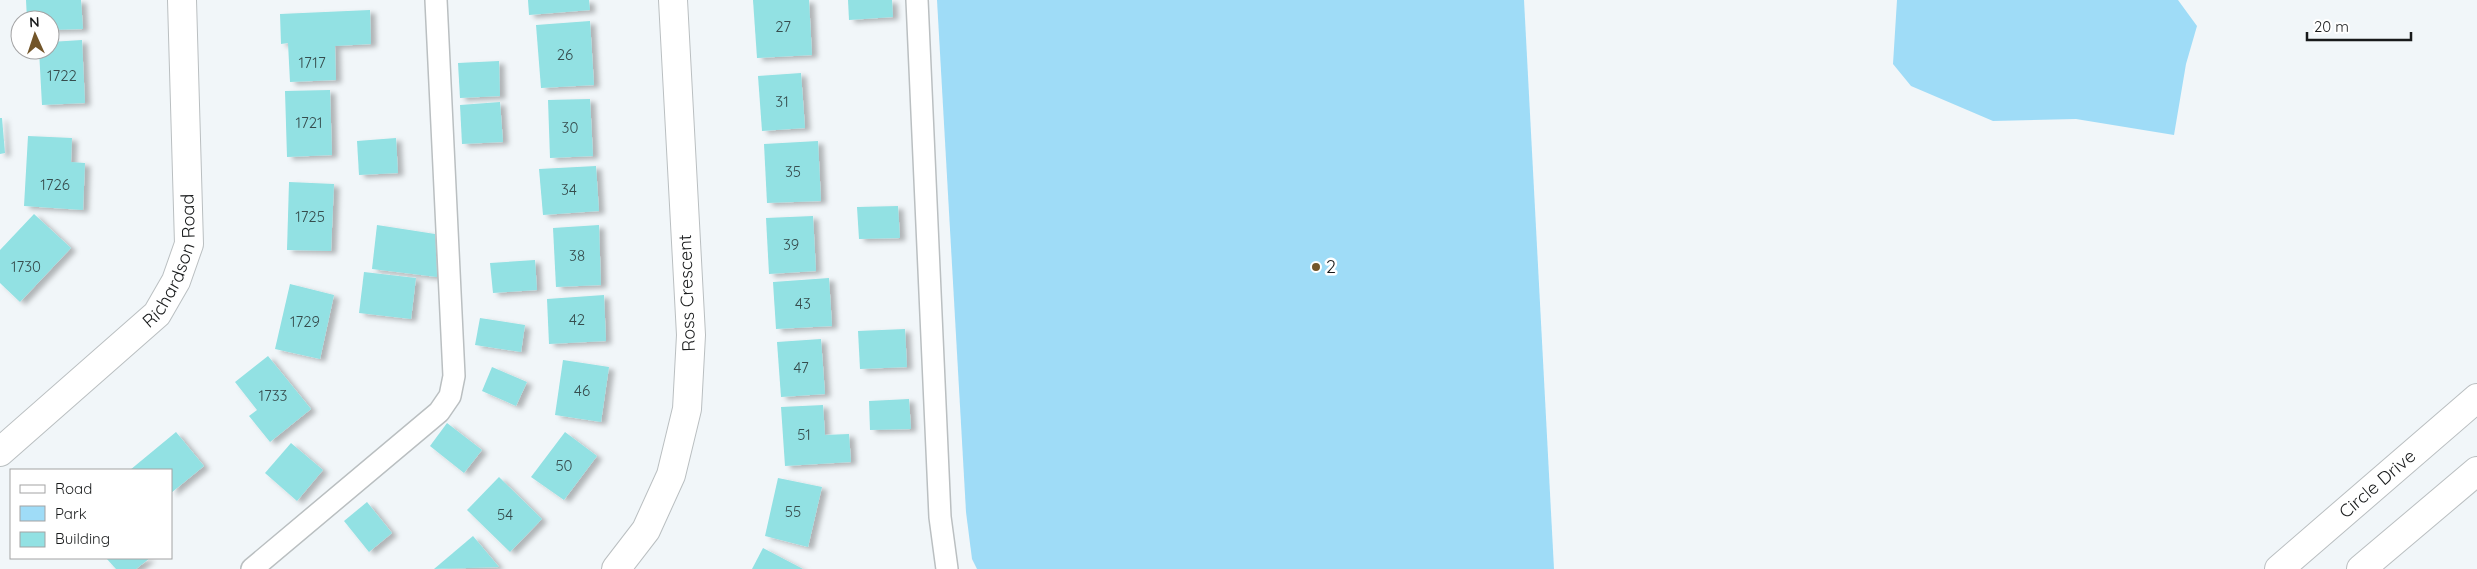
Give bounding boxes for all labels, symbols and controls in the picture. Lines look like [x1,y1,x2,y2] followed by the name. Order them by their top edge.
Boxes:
[10,10,60,60] north arrow
[2307,10,2411,42] scale bar
[29,13,40,31] text: N
[775,17,791,36] house number: 27
[2314,17,2349,36] text: 20 m
[557,45,573,64] house number: 26
[298,53,326,72] house number: 1717
[47,66,77,85] house number: 1722
[775,92,789,111] house number: 31
[295,113,323,132] house number: 1721
[562,118,578,137] house number: 30
[785,162,801,181] house number: 35
[40,175,70,194] house number: 1726
[561,180,577,199] house number: 34
[137,193,200,333] street label: Richardson Road
[295,207,325,226] house number: 1725
[673,234,700,352] street label: Ross Crescent
[783,235,799,254] house number: 39
[569,246,585,265] house number: 38
[1326,255,1336,278] place label: 2
[11,257,41,276] house number: 1730
[1310,261,1322,273] marker: 2
[795,294,811,313] house number: 43
[569,310,585,329] house number: 42
[290,312,320,331] house number: 1729
[793,358,809,377] house number: 47
[574,381,590,400] house number: 46
[259,386,288,405] house number: 1733
[797,425,811,444] house number: 51
[2334,444,2420,523] street label: Circle Drive
[555,456,573,475] house number: 50
[10,469,172,559] legend
[55,479,92,498] text: Road
[785,502,801,521] house number: 55
[55,504,87,523] text: Park
[497,505,513,524] house number: 54
[55,529,110,548] text: Building

